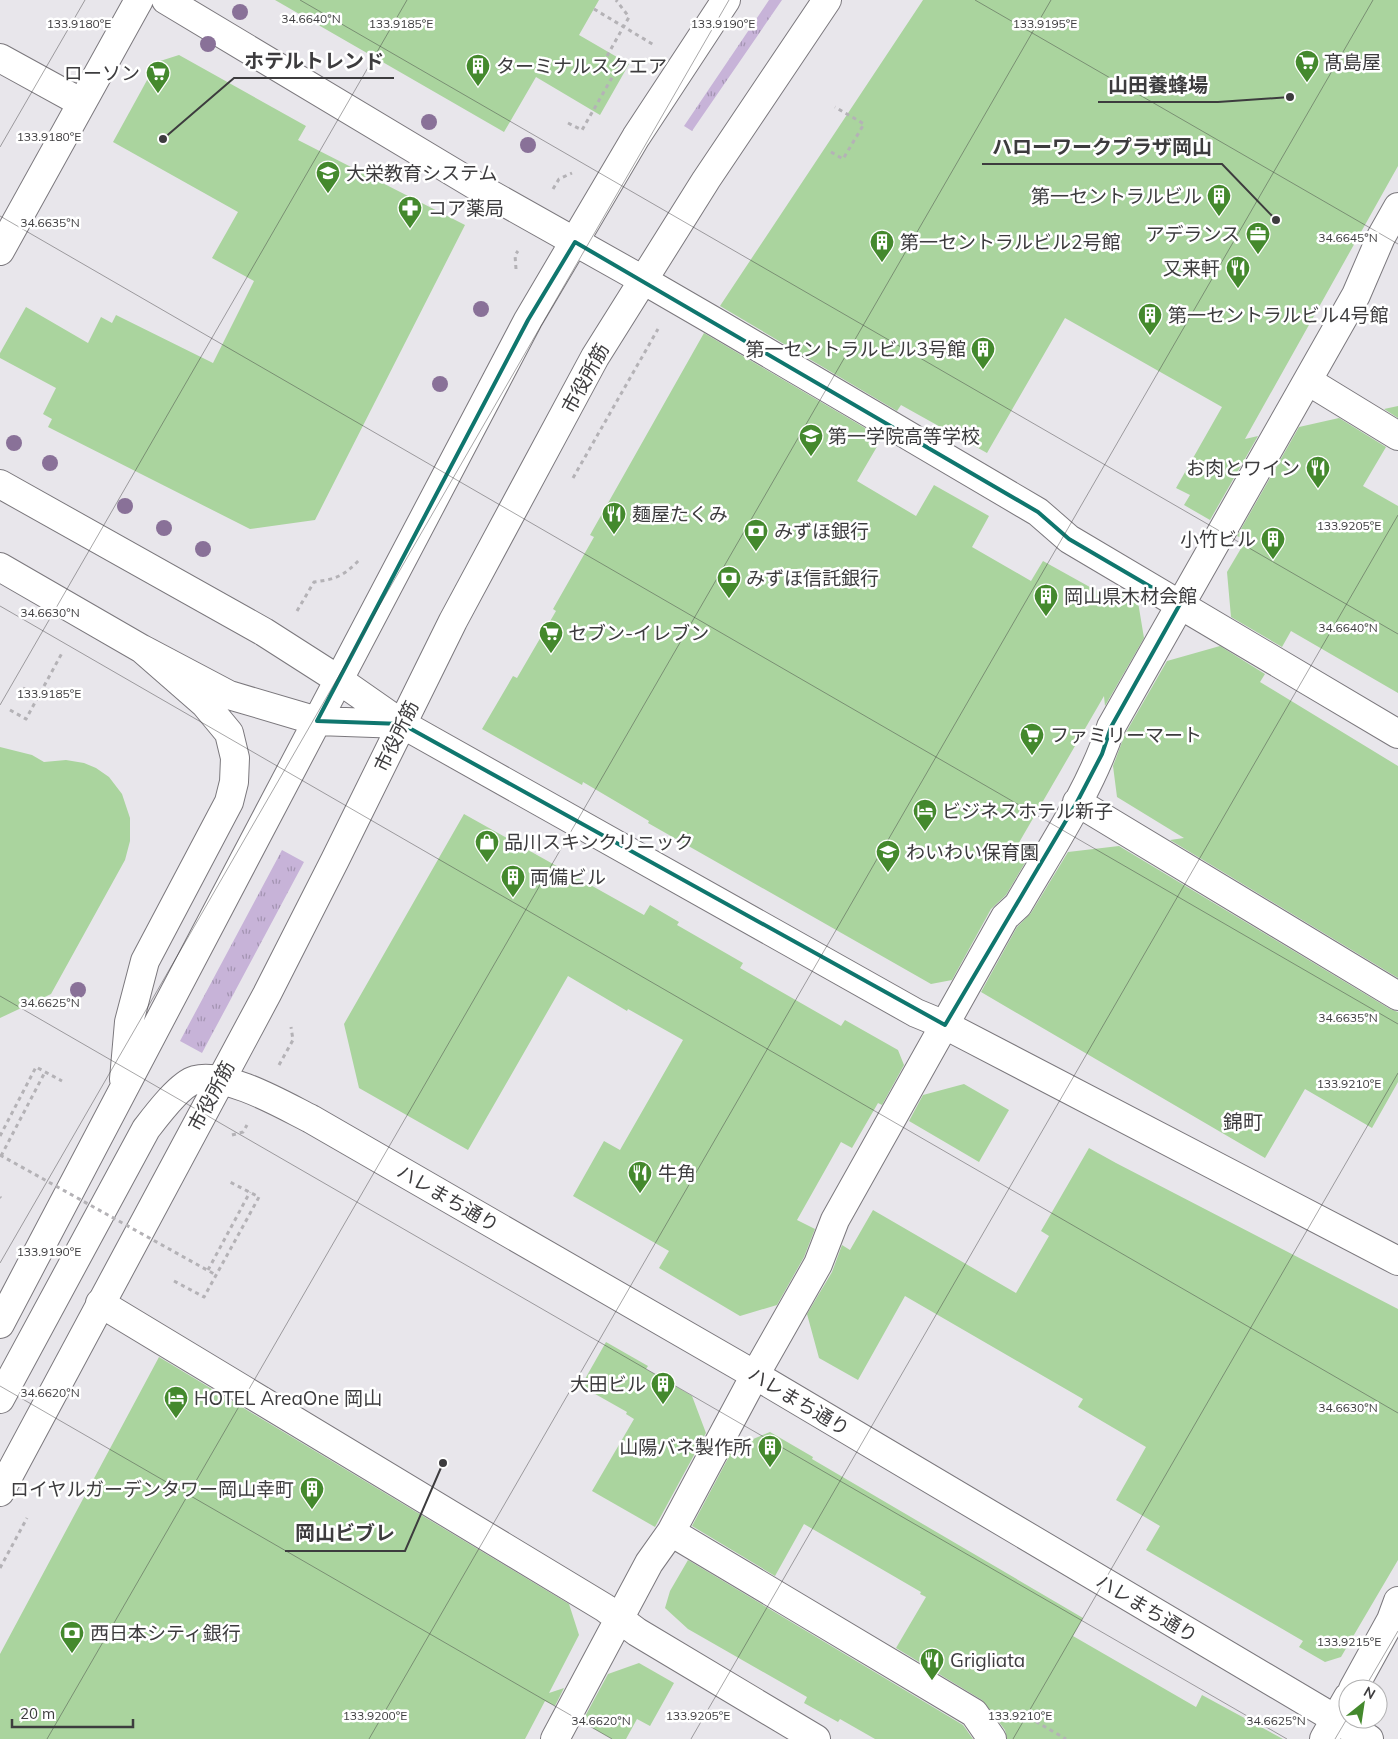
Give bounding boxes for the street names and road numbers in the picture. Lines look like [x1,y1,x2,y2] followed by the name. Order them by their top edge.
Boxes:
[556,339,614,417] street label: 市役所筋
[369,697,423,775] street label: 市役所筋
[183,1057,239,1135] street label: 市役所筋
[393,1159,503,1237] street label: ハレまち通り
[744,1361,854,1441] street label: ハレまち通り
[1092,1568,1202,1648] street label: ハレまち通り

